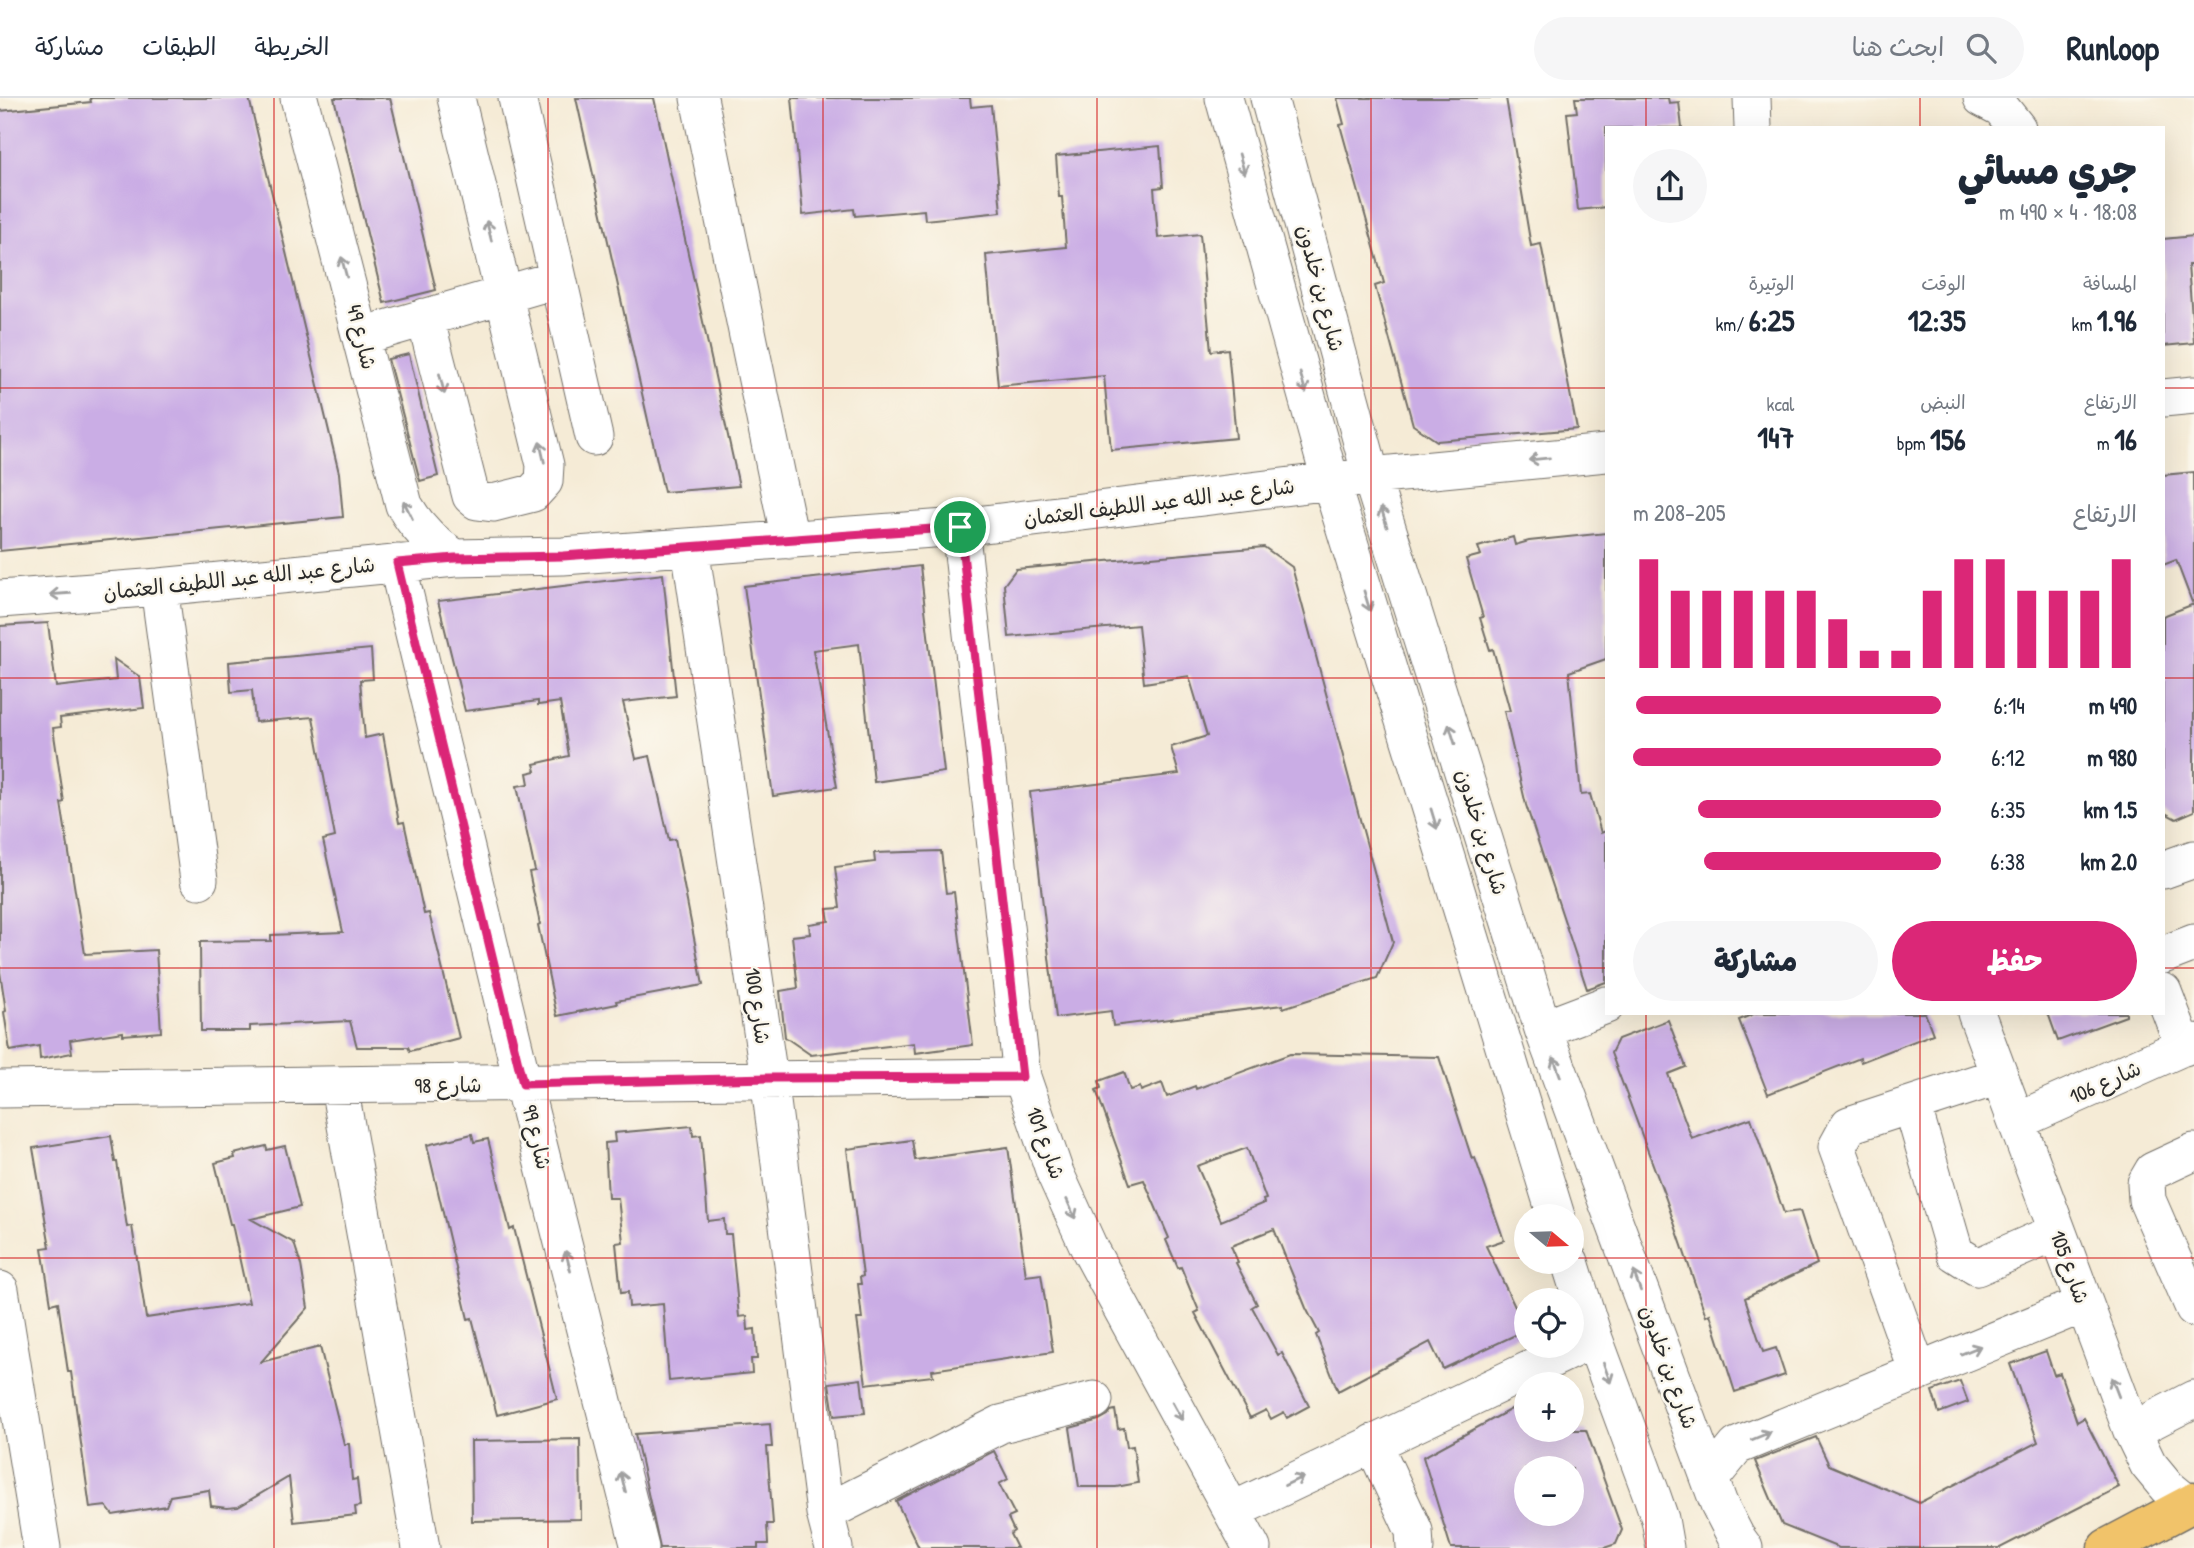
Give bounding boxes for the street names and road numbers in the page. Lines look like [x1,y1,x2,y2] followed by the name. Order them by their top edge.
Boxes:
[1289,222,1352,355] street label: شارع بن خلدون
[339,302,384,373] street label: شارع 49
[1022,471,1296,534] street label: شارع عبد الله عبد اللطيف العثمان
[102,549,376,608] street label: شارع عبد الله عبد اللطيف العثمان
[1448,766,1515,899] street label: شارع بن خلدون
[737,966,778,1046] street label: شارع 100
[2065,1053,2146,1112] street label: شارع 106
[414,1070,482,1101] street label: شارع 98
[514,1102,559,1173] street label: شارع 99
[1019,1103,1072,1184] street label: شارع 101
[2042,1226,2097,1308] street label: شارع 105
[1632,1301,1705,1433] street label: شارع بن خلدون

